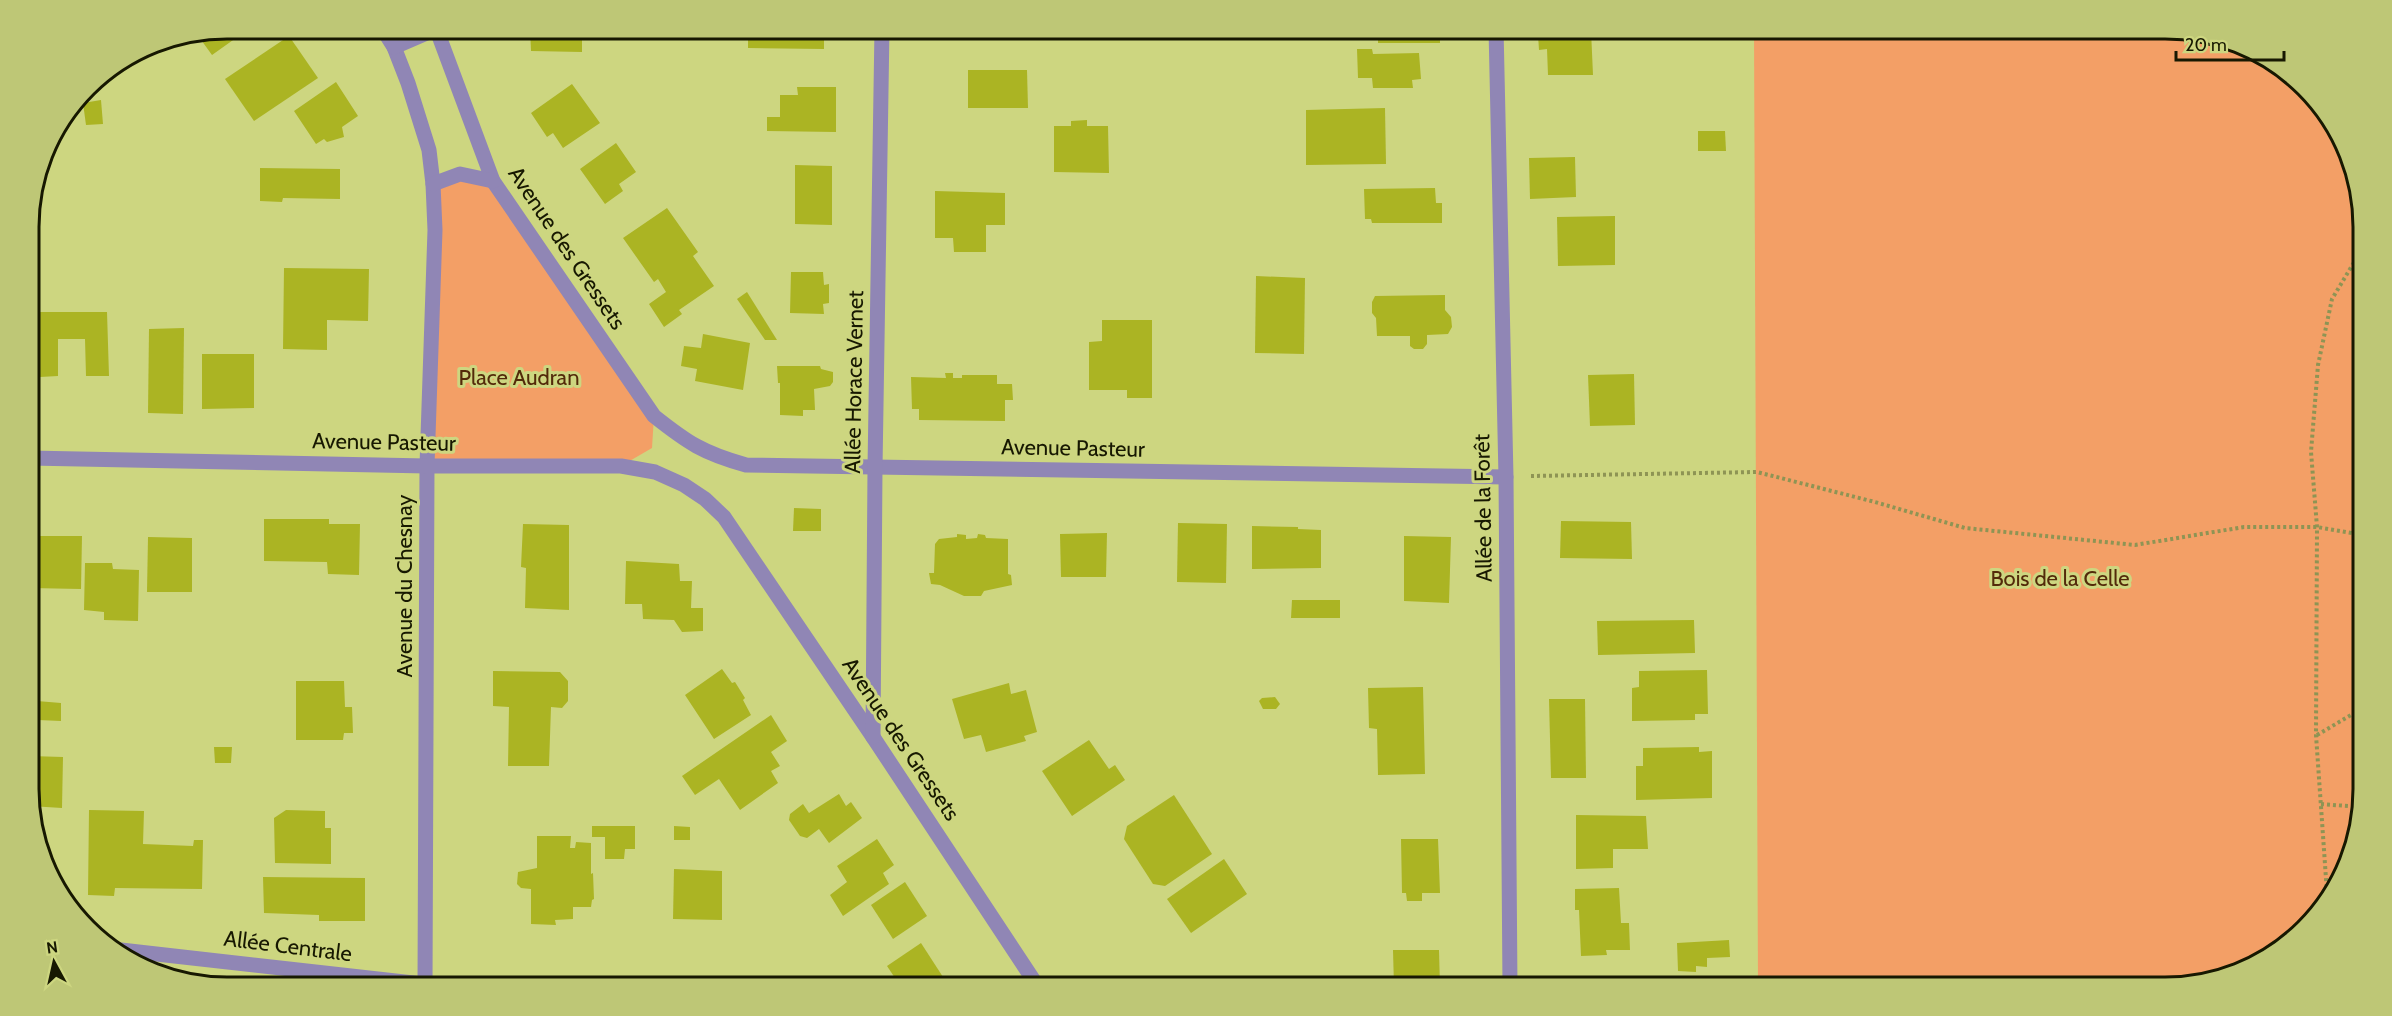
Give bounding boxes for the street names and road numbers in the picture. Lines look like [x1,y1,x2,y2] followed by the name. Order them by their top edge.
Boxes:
[502,161,632,335] street label: Avenue des Gressets
[839,290,869,474] street label: Allée Horace Vernet
[312,427,456,457] street label: Avenue Pasteur
[1001,433,1145,463] street label: Avenue Pasteur
[1468,433,1498,582] street label: Allée de la Forêt
[391,495,418,677] street label: Avenue du Chesnay
[836,652,966,826] street label: Avenue des Gressets
[222,925,354,967] street label: Allée Centrale

